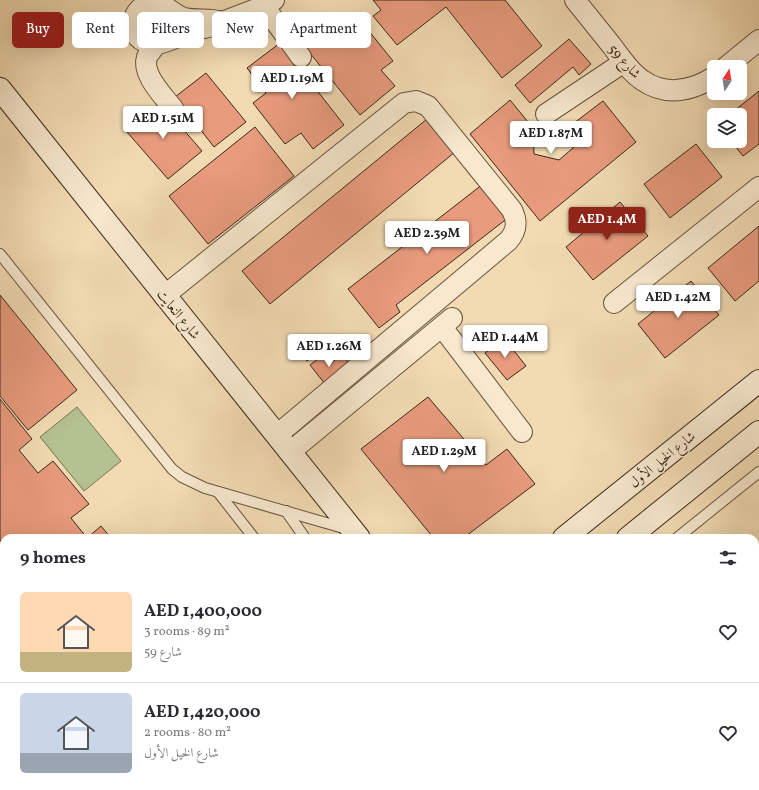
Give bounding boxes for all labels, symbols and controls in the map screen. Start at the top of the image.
chip: Buy [12,12,64,48]
chip: Rent [72,12,129,48]
chip: Filters [137,12,204,48]
chip: New [212,12,268,48]
chip: Apartment [276,12,371,48]
street label: شارع 59 [602,40,645,84]
north arrow [707,60,747,100]
map controls [707,60,747,148]
pin: AED 1.19M [246,66,338,100]
text: AED 1.19M [260,70,324,88]
pin: AED 1.51M [117,106,209,140]
button: layers [707,108,747,148]
text: AED 1.51M [132,110,194,128]
pin: AED 1.87M [505,121,597,155]
text: AED 1.87M [519,125,583,143]
pin: AED 1.4M [566,207,648,241]
text: AED 1.4M [578,211,636,229]
pin: AED 2.39M [381,221,473,255]
text: AED 2.39M [394,225,460,243]
pin: AED 1.42M [632,285,724,319]
street label: شارع النعايت [151,286,204,345]
text: AED 1.42M [645,289,711,307]
pin: AED 1.44M [459,325,551,359]
text: AED 1.44M [472,329,538,347]
pin: AED 1.26M [283,334,375,368]
text: AED 1.26M [297,338,361,356]
street label: شارع الخيل الأول [625,426,701,494]
pin: AED 1.29M [398,439,490,473]
text: AED 1.29M [412,443,476,461]
text: 9 homes [20,547,86,570]
icon: filters [717,547,739,569]
text: AED 1,400,000 [144,600,262,623]
icon: home [52,608,100,656]
icon: heart [717,621,739,643]
text: 3 rooms · 89 m² [144,623,230,641]
text: شارع 59 [144,644,182,662]
text: AED 1,420,000 [144,701,261,724]
icon: home [52,709,100,757]
icon: heart [717,722,739,744]
text: 2 rooms · 80 m² [144,724,231,742]
text: شارع الخيل الأول [144,745,219,763]

